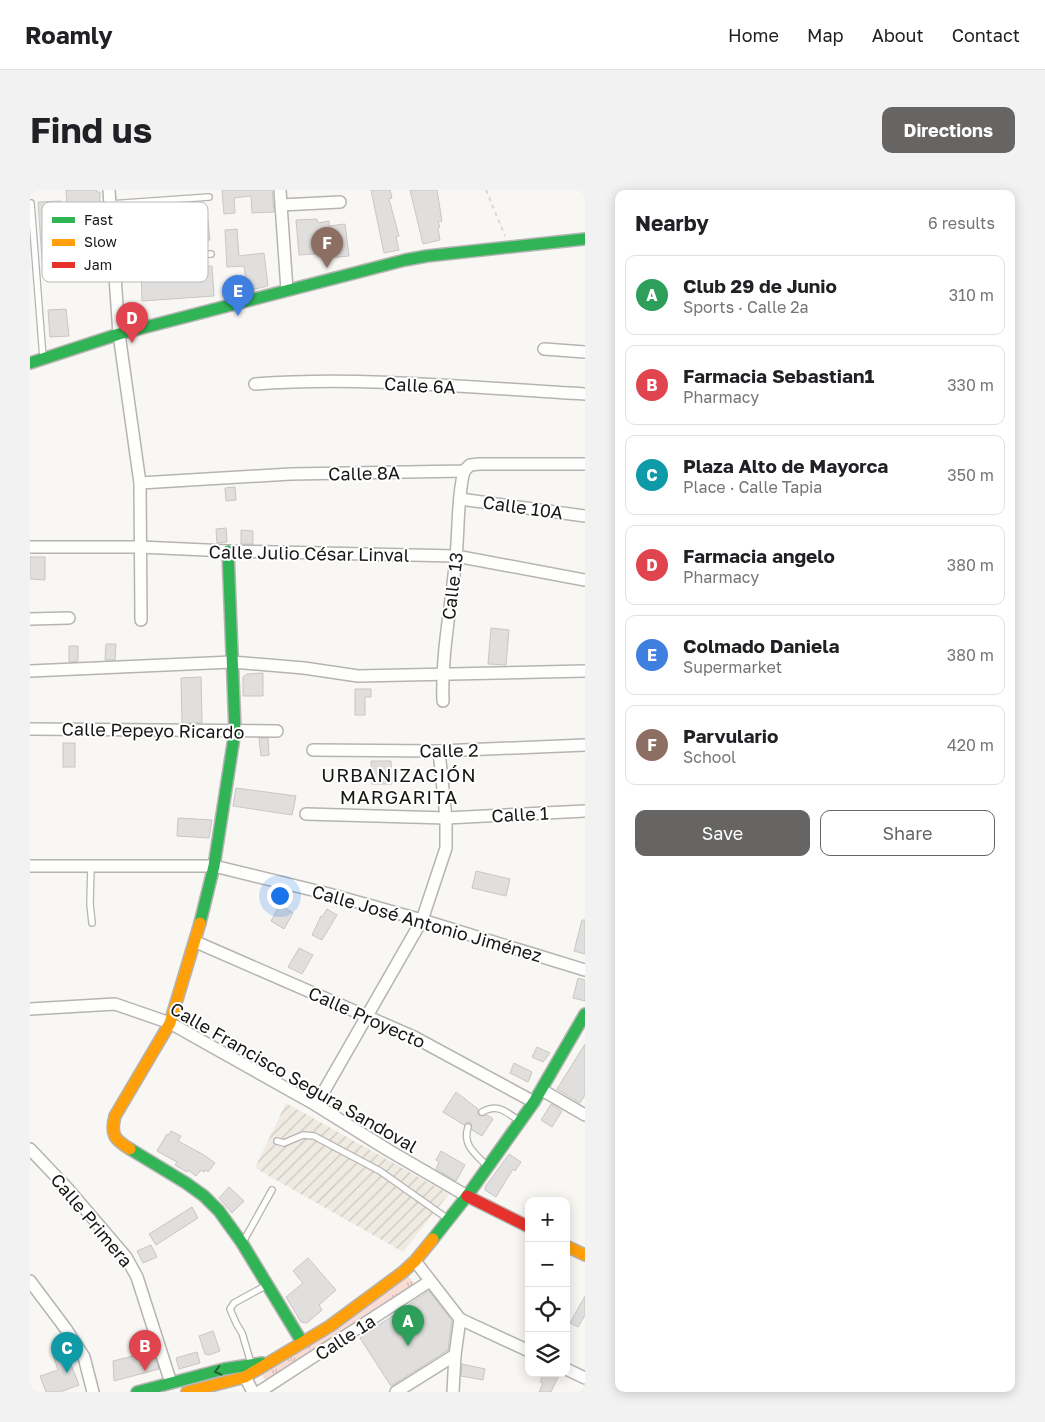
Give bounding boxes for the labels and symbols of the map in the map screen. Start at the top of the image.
legend [42,202,208,282]
text: Fast [84,211,113,228]
pin: F [311,227,343,268]
text: Slow [84,233,117,250]
text: Jam [84,256,112,273]
pin: E [222,275,254,316]
pin: D [116,302,148,343]
street label: Calle 6A [384,372,456,398]
street label: Calle 8A [328,461,400,485]
street label: Calle 10A [482,490,564,524]
street label: Calle Julio César Linval [209,540,410,566]
street label: Calle 13 [437,551,467,621]
street label: Calle Pepeyo Ricardo [61,717,245,743]
street label: Calle 2 [419,738,479,762]
district label: URBANIZACIÓN MARGARITA [321,763,477,808]
street label: Calle 1 [491,801,550,826]
street label: Calle José Antonio Jiménez [310,880,544,966]
your location [267,883,293,909]
street label: Calle Proyecto [305,981,429,1053]
street label: Calle Francisco Segura Sandoval [166,997,422,1157]
street label: Calle Primera [46,1169,138,1271]
pin: A [392,1305,424,1346]
street label: Calle 1a [311,1309,379,1365]
pin: B [129,1330,161,1371]
pin: C [51,1332,83,1373]
one-way arrow [214,1365,222,1375]

